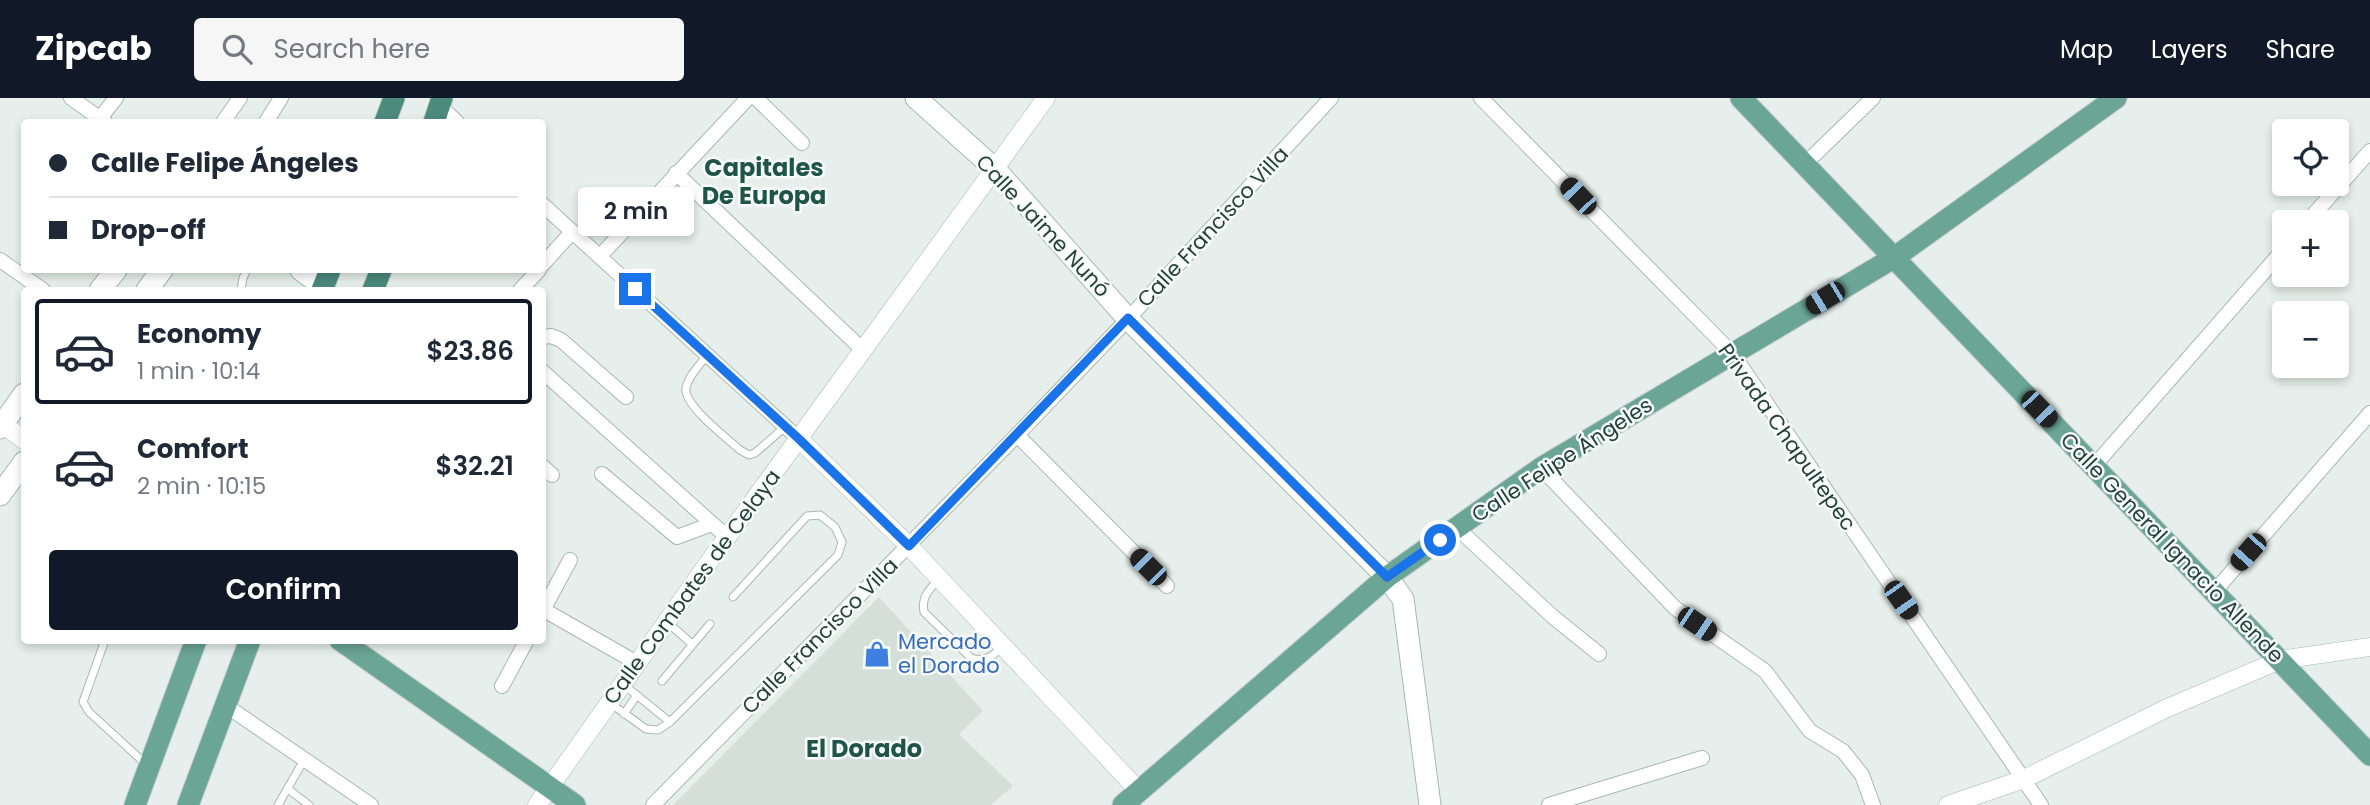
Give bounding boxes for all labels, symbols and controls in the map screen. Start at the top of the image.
search box [194,18,684,81]
text: Zipcab [35,25,152,72]
icon: search [218,30,256,68]
text: Search here [274,31,430,67]
text: Map [2060,33,2113,66]
text: Layers [2151,33,2227,66]
text: Share [2265,33,2335,66]
map controls [2272,119,2349,378]
button: locate [2272,119,2349,196]
street label: Calle Francisco Villa [1130,140,1295,313]
text: Calle Felipe Ángeles [91,145,359,181]
street label: Calle Jaime Nunó [970,148,1117,303]
district label: Capitales De Europa [702,151,826,212]
car [1556,174,1601,218]
callout: 2 min [577,188,693,236]
text: 2 min [604,195,668,227]
button: + [2272,210,2349,287]
text: Drop-off [91,212,206,248]
route end [619,273,651,305]
car [1802,278,1849,318]
button: − [2272,301,2349,378]
text: Economy [137,316,261,352]
icon: car [53,320,116,383]
text: $23.86 [426,333,514,369]
street label: Privada Chapultepec [1712,337,1863,536]
text: 1 min · 10:14 [137,355,260,387]
car [2017,387,2062,431]
street label: Calle Felipe Ángeles [1466,390,1658,529]
street label: Calle General Ignacio Allende [2054,426,2291,669]
text: Comfort [137,431,249,467]
icon: car [53,435,116,498]
text: $32.21 [435,448,514,484]
street label: Calle Combates de Celaya [596,463,787,710]
text: 2 min · 10:15 [137,470,266,502]
route start [1424,524,1456,556]
car [2227,529,2270,575]
car [1126,545,1171,589]
button: Confirm [49,550,518,630]
street label: Calle Francisco Villa [735,551,904,720]
car [1881,577,1922,623]
car [1674,604,1721,644]
place label: Mercado el Dorado [898,627,1000,680]
shop icon: Mercado el Dorado [862,639,892,669]
district label: El Dorado [806,732,922,765]

